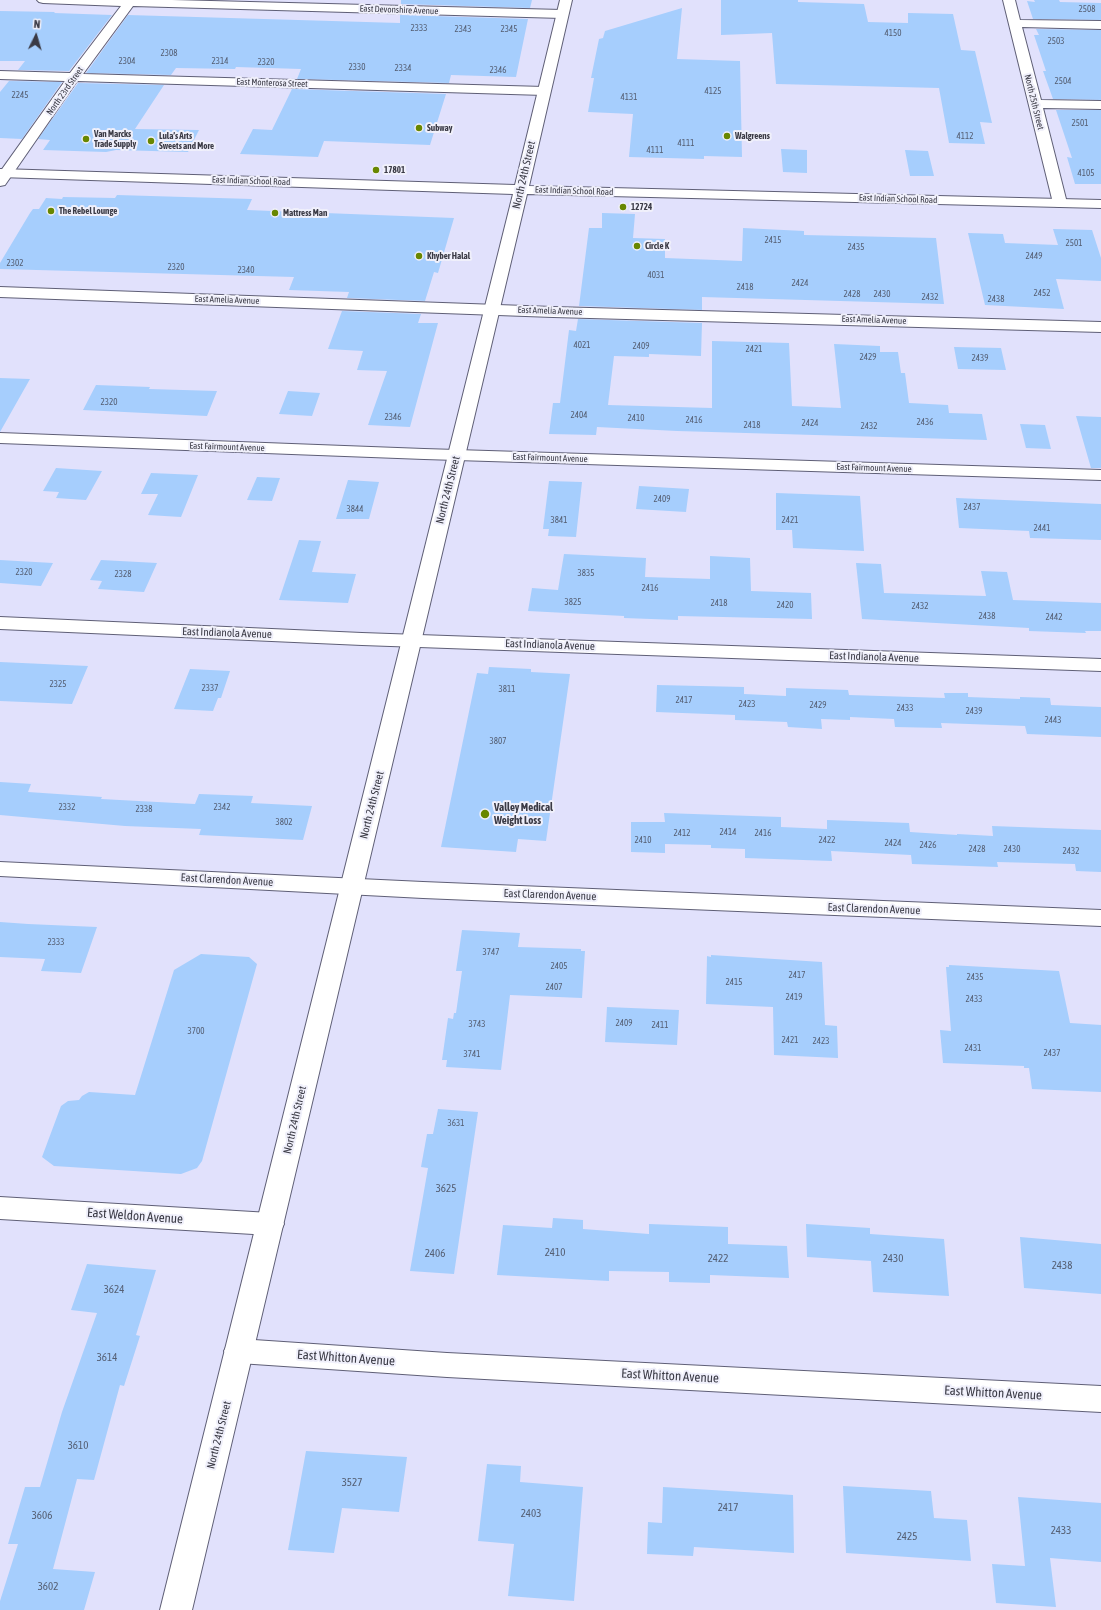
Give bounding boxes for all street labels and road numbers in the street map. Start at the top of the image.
street label: East Devonshire Avenue [359,3,439,17]
street label: North 23rd Street [44,65,86,117]
street label: North 25th Street [1022,73,1046,131]
street label: East Monterosa Street [236,76,308,90]
street label: North 24th Street [510,140,538,210]
street label: East Indian School Road [212,174,290,188]
street label: East Indian School Road [535,184,613,198]
street label: East Indian School Road [859,192,937,206]
street label: East Amelia Avenue [194,293,260,307]
street label: East Amelia Avenue [517,304,583,318]
street label: East Amelia Avenue [841,313,907,327]
street label: East Fairmount Avenue [189,440,265,454]
street label: East Fairmount Avenue [512,451,588,465]
street label: North 24th Street [433,455,463,525]
street label: East Fairmount Avenue [836,461,912,475]
street label: East Indianola Avenue [182,625,272,641]
street label: East Indianola Avenue [505,637,595,653]
street label: East Indianola Avenue [829,649,919,665]
street label: North 24th Street [357,770,387,840]
street label: East Clarendon Avenue [180,871,274,889]
street label: East Clarendon Avenue [504,887,596,903]
street label: East Clarendon Avenue [828,901,920,917]
street label: North 24th Street [281,1085,309,1155]
street label: East Weldon Avenue [86,1205,184,1227]
street label: East Whitton Avenue [297,1347,395,1369]
street label: East Whitton Avenue [621,1366,719,1386]
street label: East Whitton Avenue [944,1383,1042,1403]
street label: North 24th Street [204,1400,234,1470]

